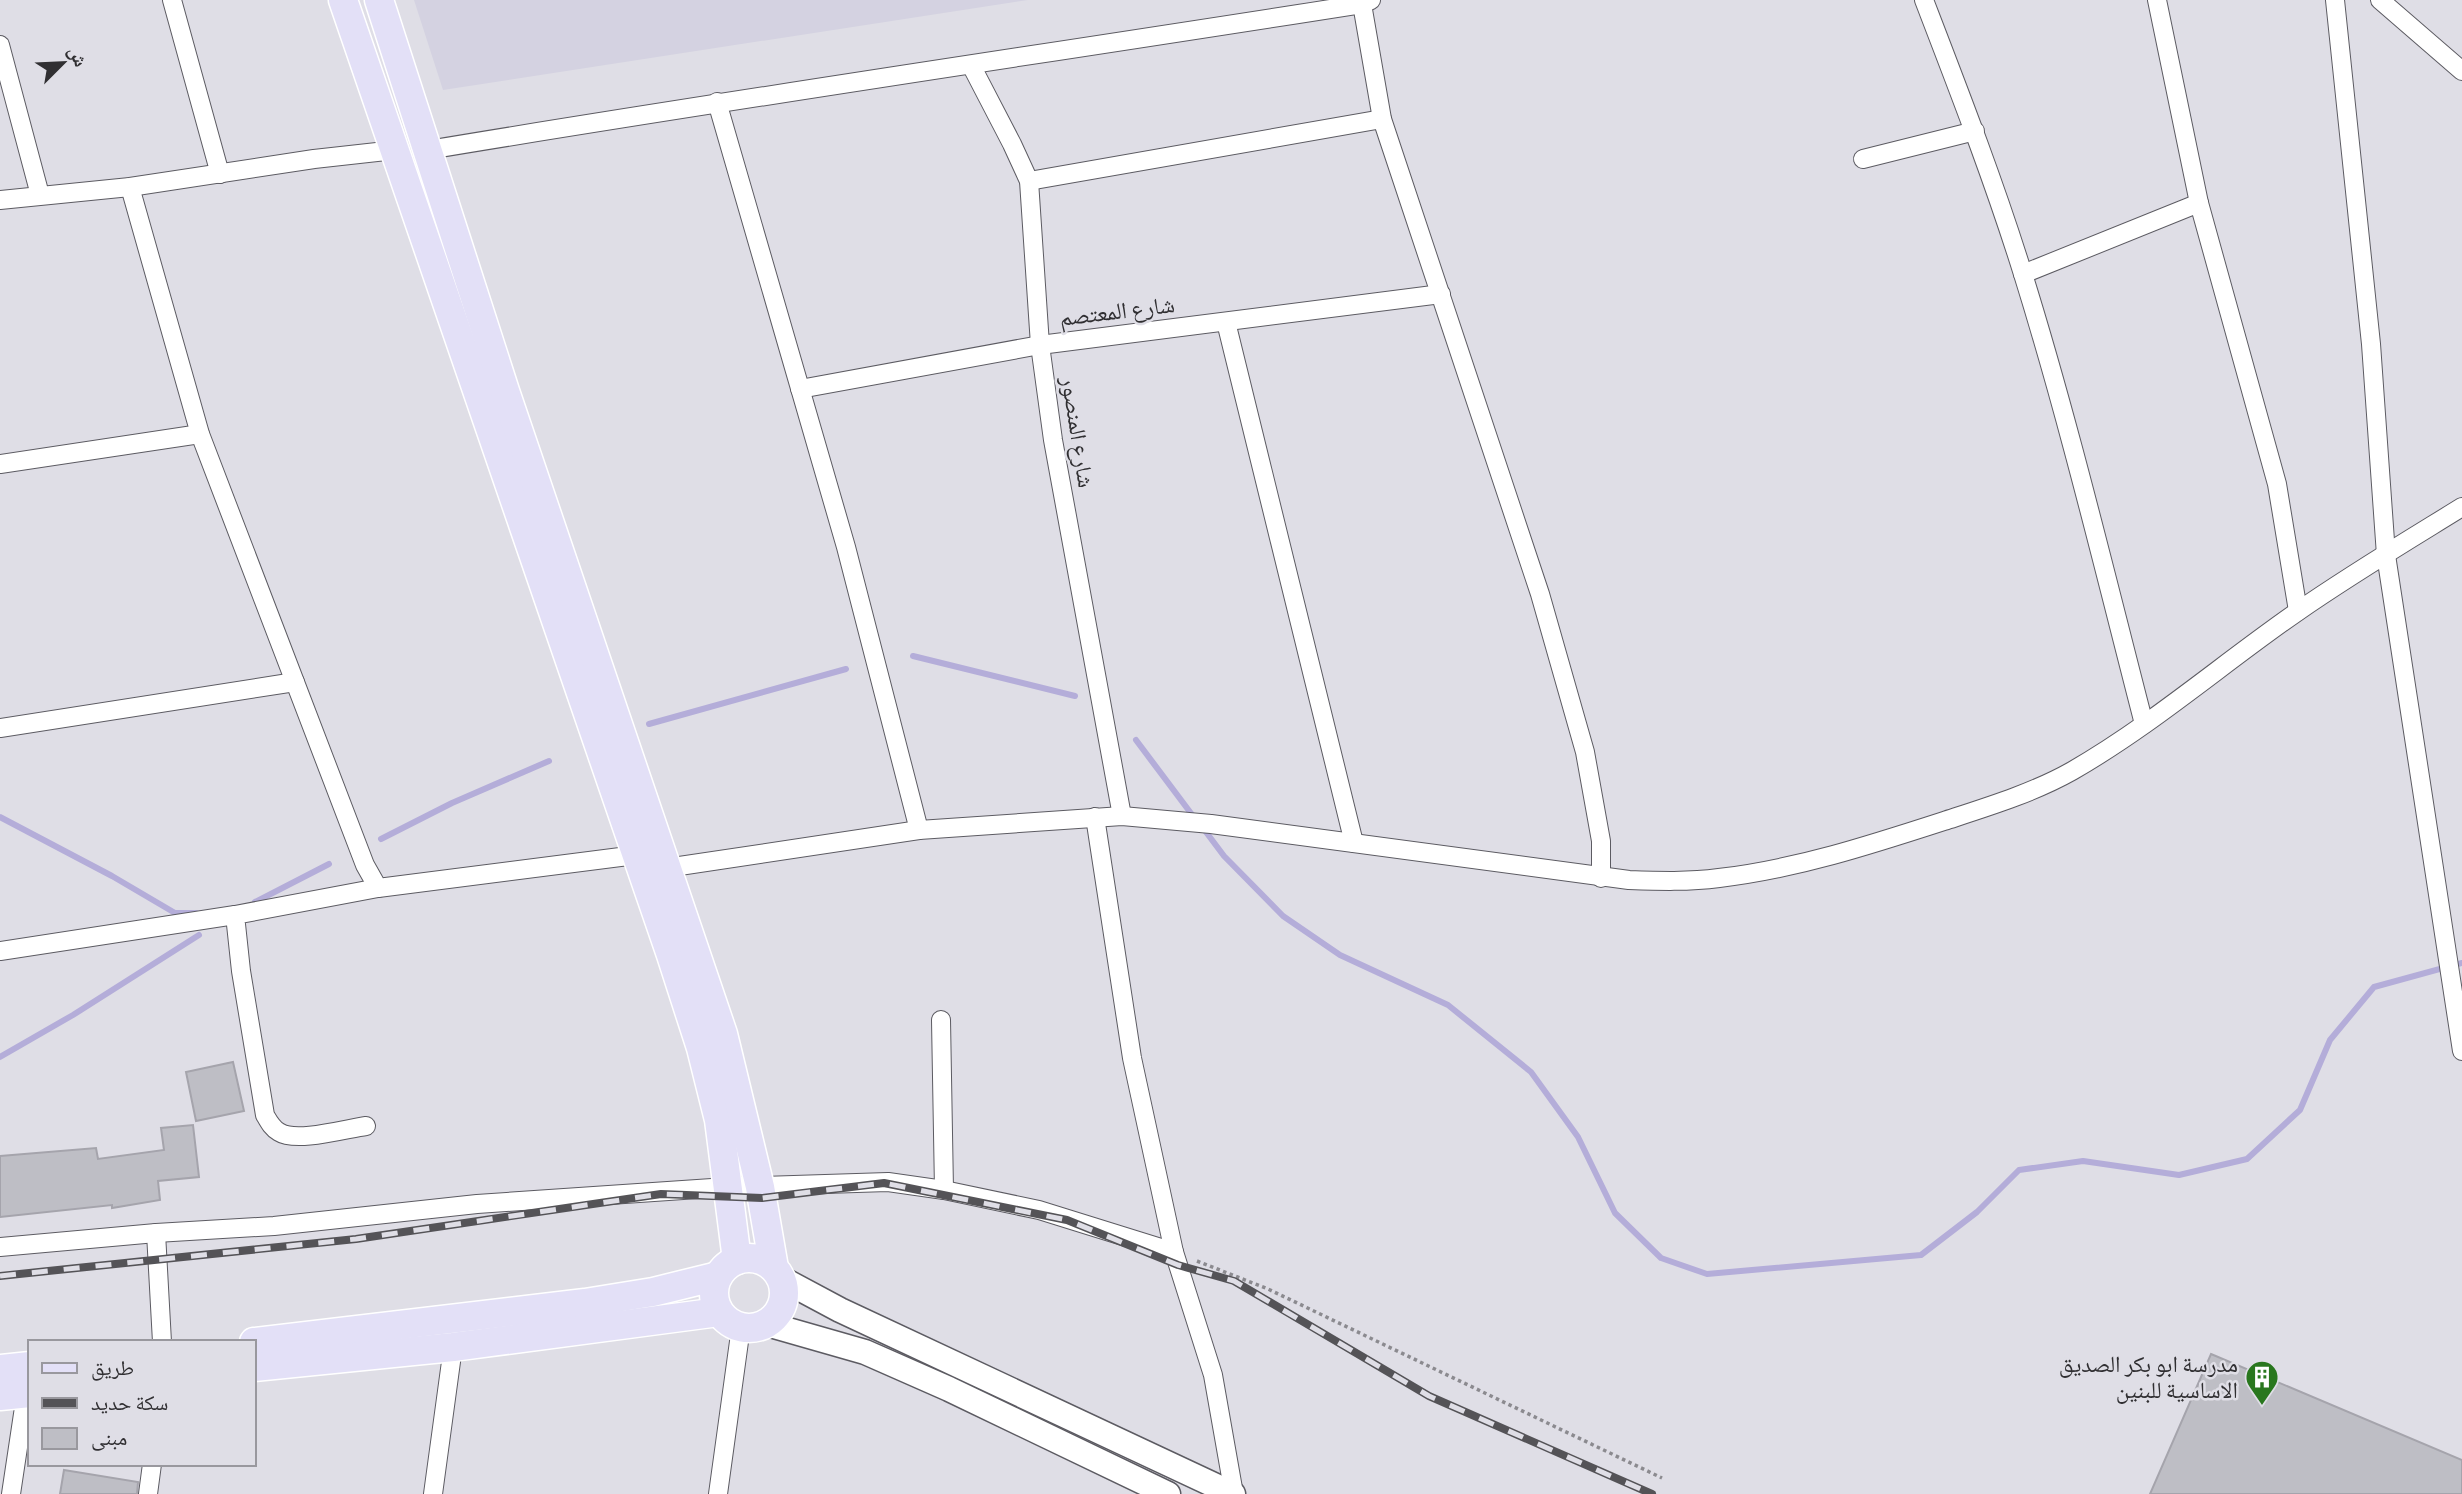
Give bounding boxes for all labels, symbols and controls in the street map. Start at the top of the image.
north arrow [28,28,98,98]
text: ش [63,43,92,70]
street label: شارع المعتصم [1058,291,1176,334]
street label: شارع المنصور [1054,374,1100,490]
legend [28,1340,256,1466]
place label: مدرسة ابو بكر الصديق الاساسية للبنين [2059,1351,2238,1404]
text: طريق [91,1356,134,1381]
building icon: مدرسة ابو بكر الصديق الاساسية للبنين [2243,1358,2281,1407]
text: سكة حديد [91,1391,168,1415]
text: مبنى [91,1426,127,1451]

